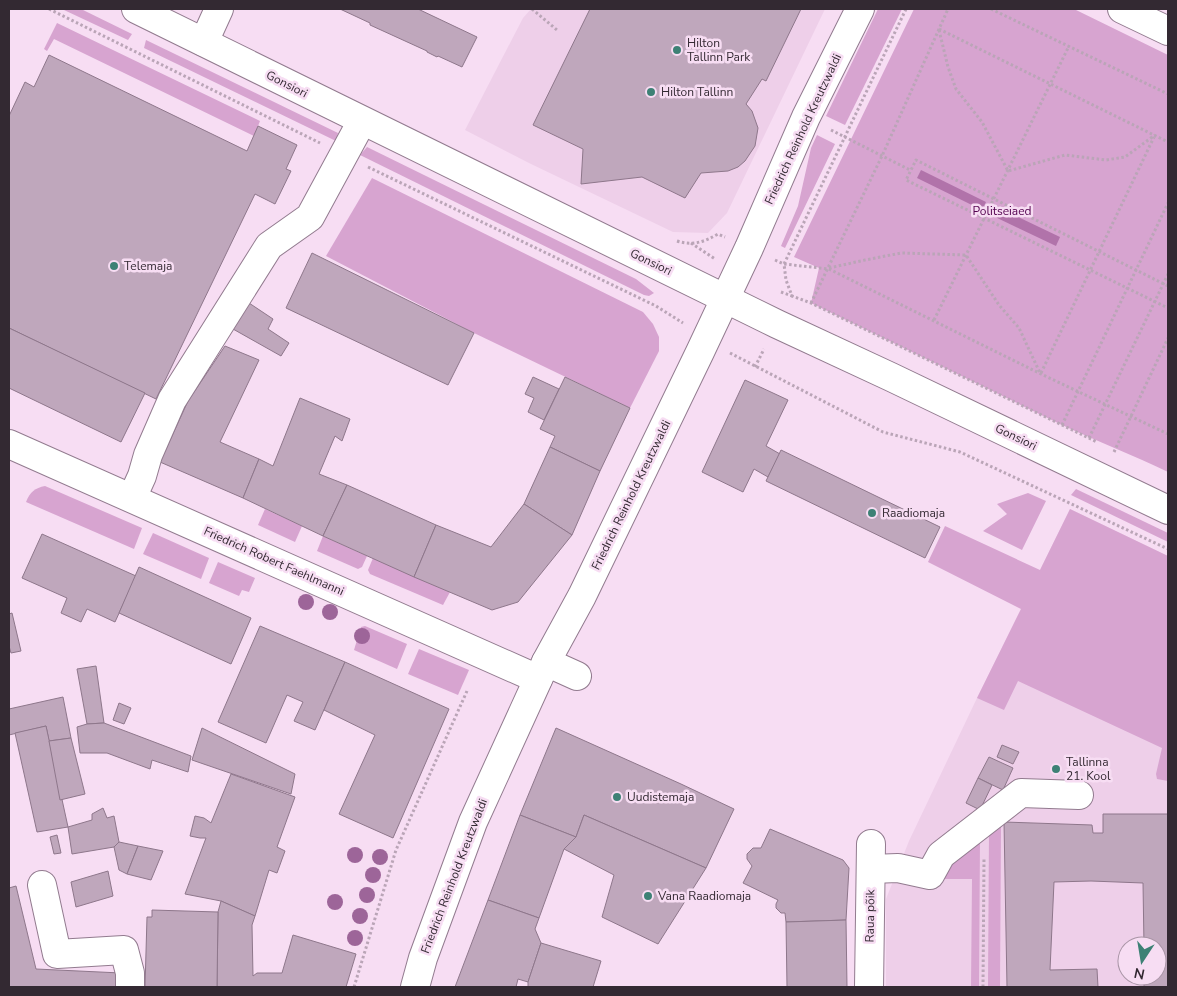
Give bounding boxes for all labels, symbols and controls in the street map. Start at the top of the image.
place label: Hilton Tallinn Park [687,35,751,65]
marker: Hilton Tallinn Park [671,44,683,56]
street label: Friedrich Reinhold Kreutzwaldi [761,51,845,207]
street label: Gonsiori [264,67,310,101]
place label: Hilton Tallinn [661,84,733,100]
marker: Hilton Tallinn [645,86,657,98]
park label: Politseiaed [972,203,1032,219]
street label: Gonsiori [627,245,675,279]
place label: Telemaja [124,258,172,274]
marker: Telemaja [108,260,120,272]
street label: Friedrich Reinhold Kreutzwaldi [588,418,674,572]
street label: Gonsiori [992,420,1040,454]
place label: Raadiomaja [882,505,945,521]
marker: Raadiomaja [866,507,878,519]
street label: Friedrich Robert Faehlmanni [201,523,347,599]
place label: Tallinna 21. Kool [1066,754,1111,784]
marker: Tallinna 21. Kool [1050,763,1062,775]
place label: Uudistemaja [627,789,694,805]
marker: Uudistemaja [611,791,623,803]
street label: Friedrich Reinhold Kreutzwaldi [417,796,491,956]
place label: Vana Raadiomaja [657,888,751,904]
street label: Raua põik [862,888,878,943]
marker: Vana Raadiomaja [642,890,654,902]
north arrow [1117,936,1167,986]
text: N [1132,963,1147,984]

